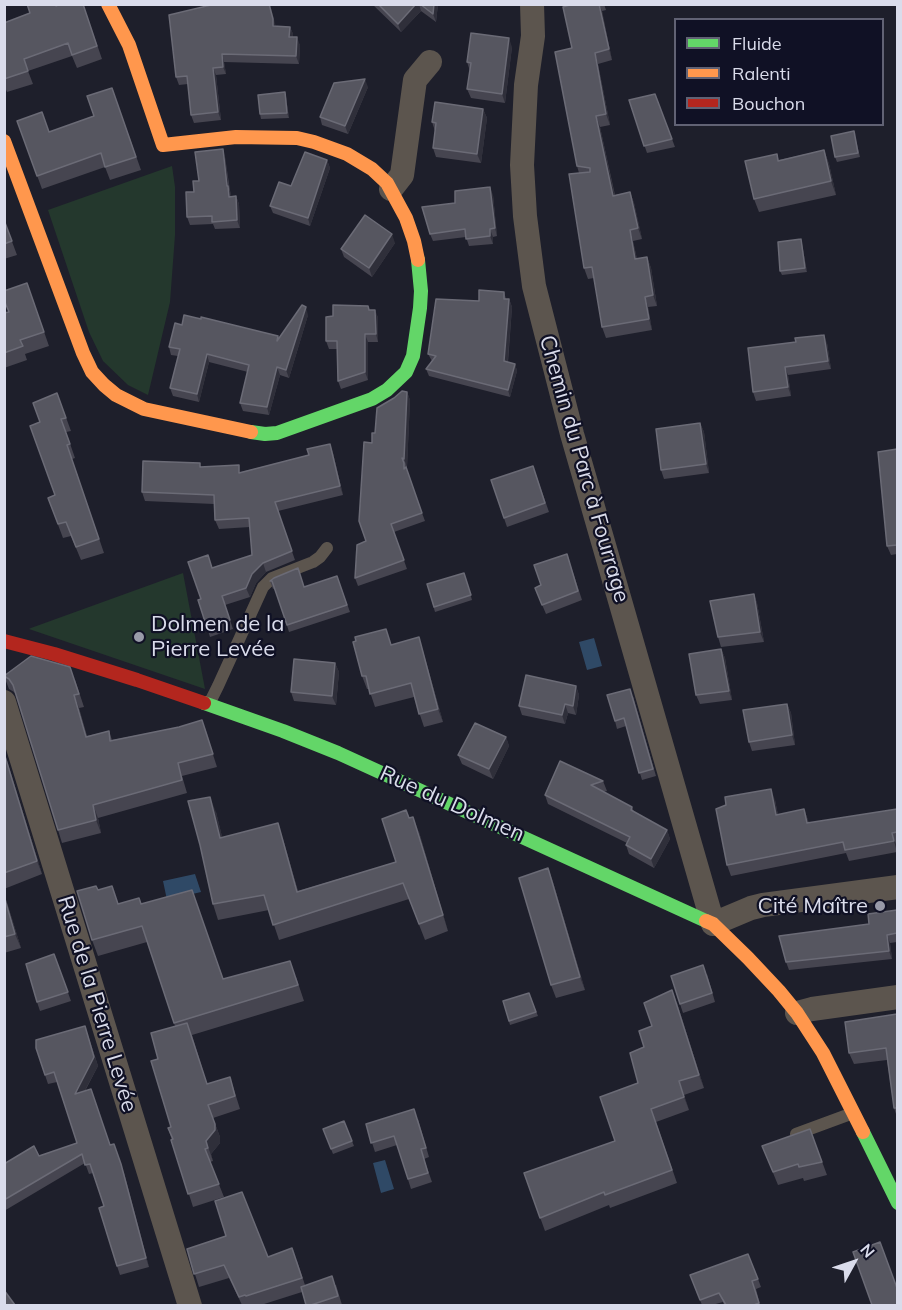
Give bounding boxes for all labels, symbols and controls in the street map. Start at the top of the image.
legend [674,18,884,126]
text: Fluide [732,32,782,55]
text: Ralenti [732,62,790,85]
text: Bouchon [732,92,805,115]
street label: Chemin du Parc à Fourrage [533,332,635,606]
place label: Dolmen de la Pierre Levée [151,611,284,662]
marker: Dolmen de la Pierre Levée [132,630,146,644]
street label: Rue du Dolmen [376,760,528,848]
street label: Rue de la Pierre Levée [51,893,143,1115]
place label: Cité Maître [758,893,868,919]
marker: Cité Maître [873,899,887,913]
north arrow [824,1232,884,1292]
text: N [856,1239,879,1261]

